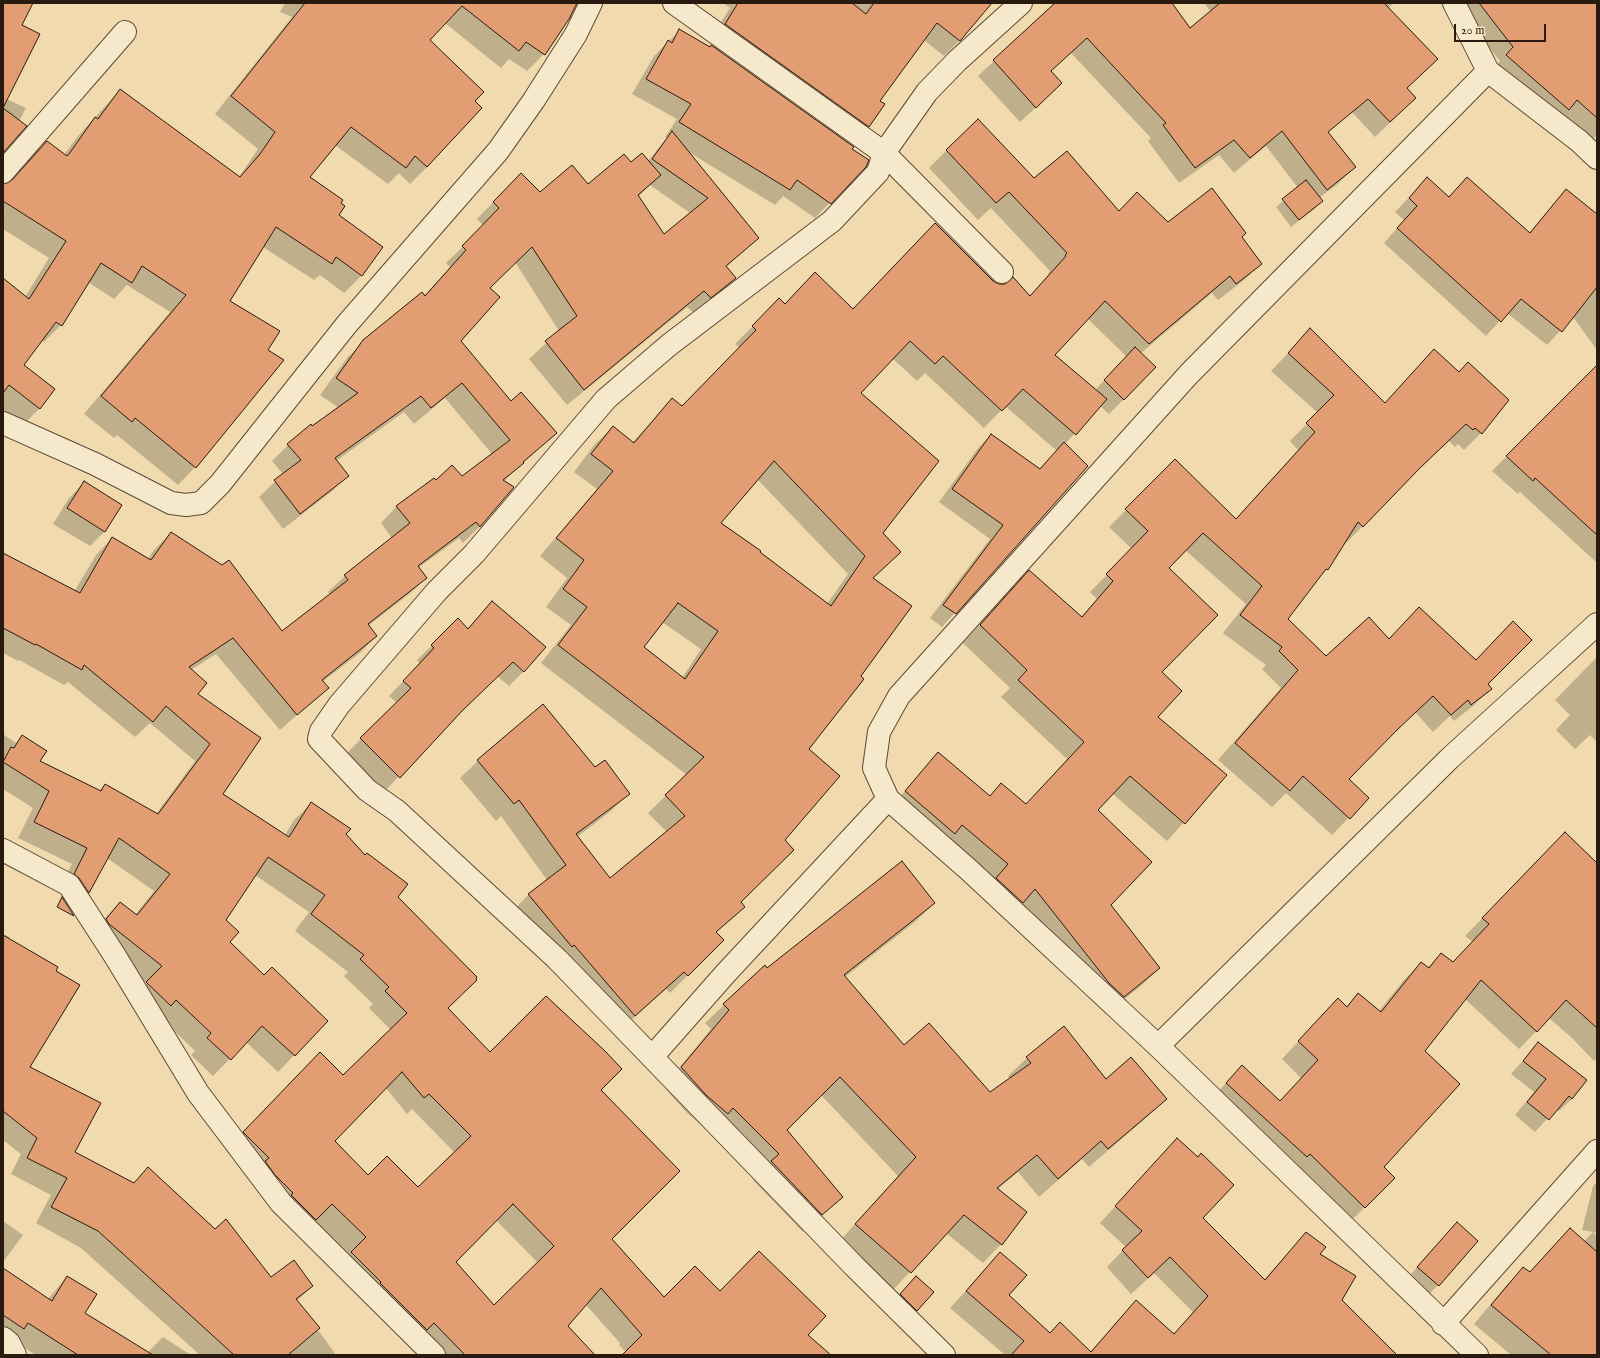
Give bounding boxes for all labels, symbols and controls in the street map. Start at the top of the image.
scale bar [1456,16,1548,42]
text: 20 m [1461,23,1484,38]

